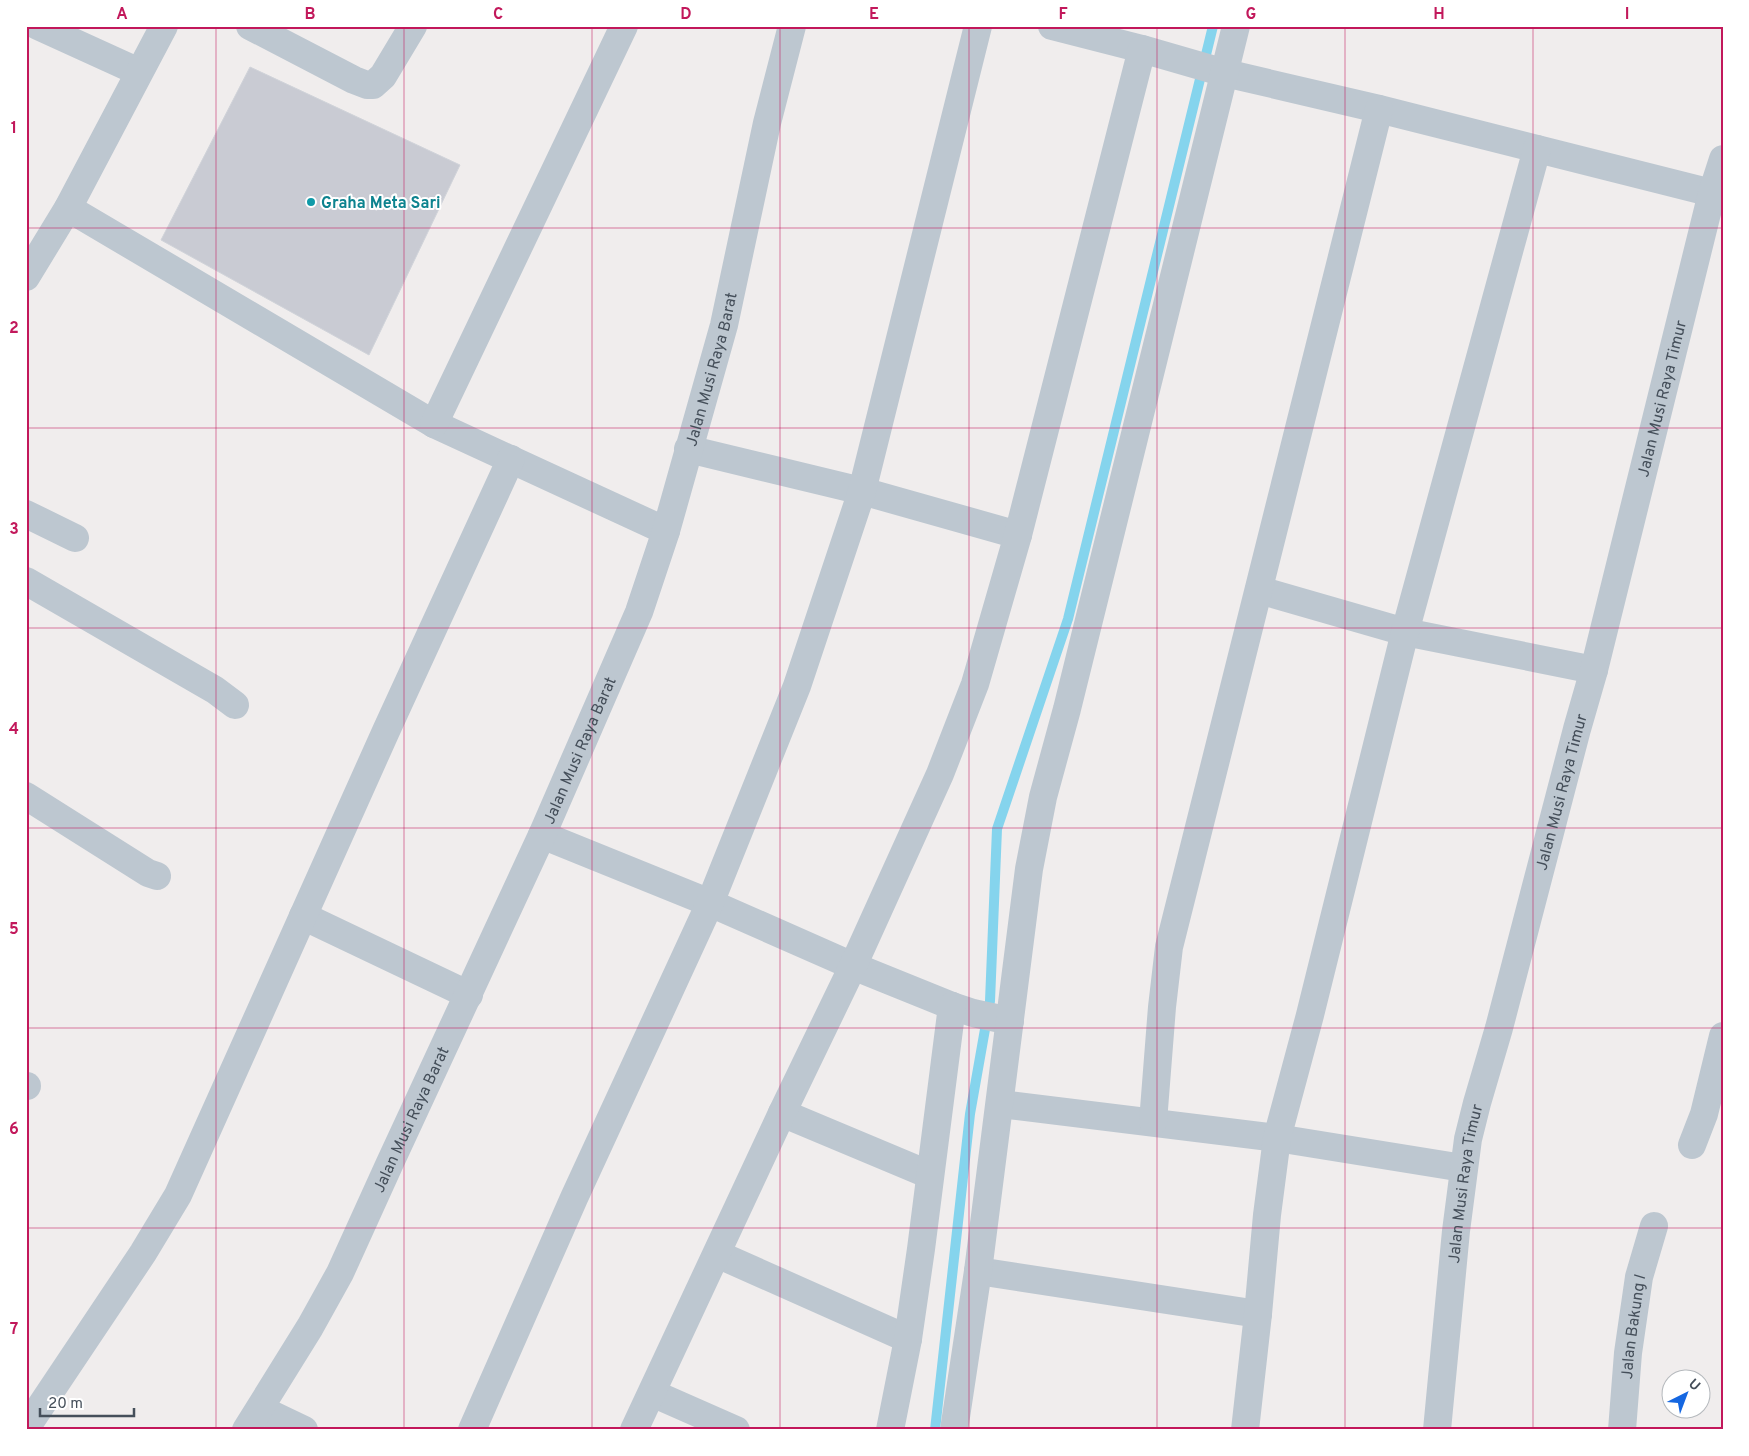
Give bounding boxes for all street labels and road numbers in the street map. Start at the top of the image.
street label: Jalan Musi Raya Barat [682,291,743,449]
street label: Jalan Musi Raya Timur [1634,319,1692,480]
street label: Jalan Musi Raya Barat [540,674,622,828]
street label: Jalan Musi Raya Timur [1533,712,1593,873]
street label: Jalan Musi Raya Barat [370,1044,454,1196]
street label: Jalan Musi Raya Timur [1445,1102,1488,1264]
street label: Jalan Bakung I [1618,1272,1651,1380]

